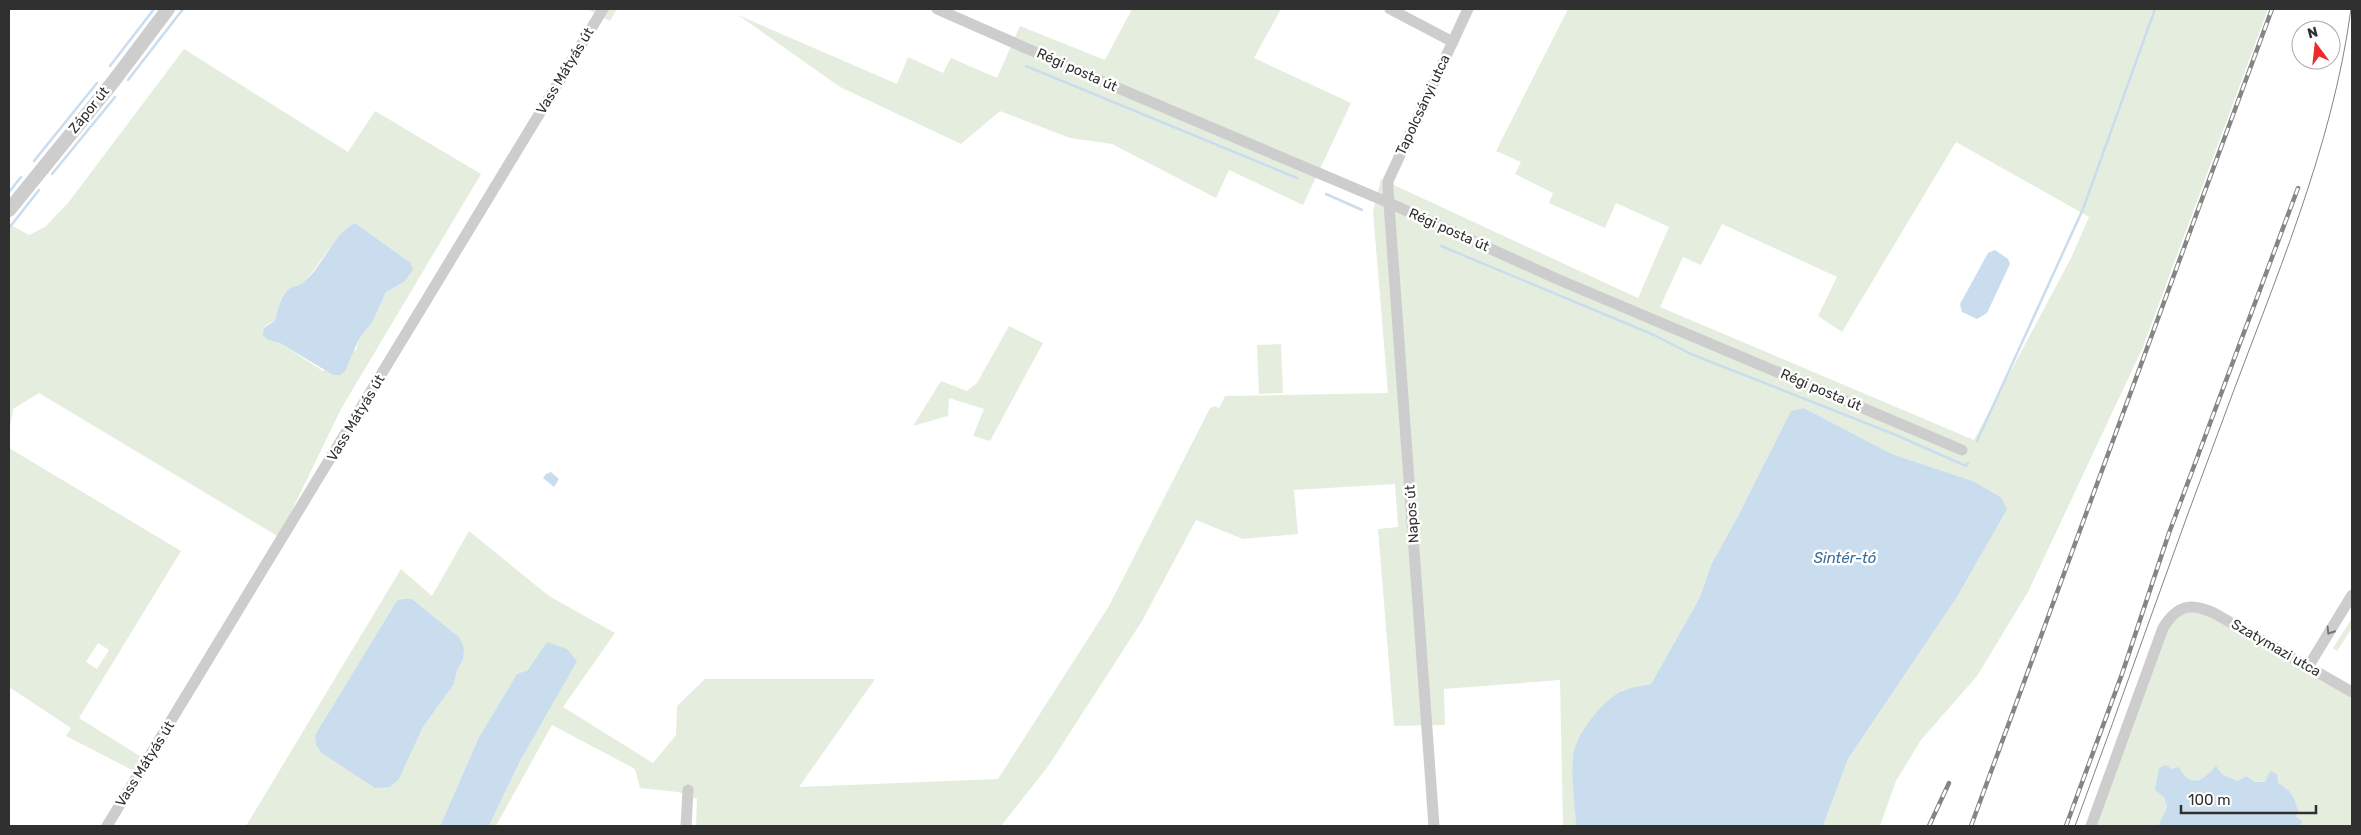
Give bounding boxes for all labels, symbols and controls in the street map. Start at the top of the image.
north arrow [2291,20,2341,70]
text: N [2306,23,2320,42]
street label: Vass Mátyás út [533,24,598,117]
street label: Régi posta út [1034,45,1120,95]
street label: Tapolcsányi utca [1392,52,1454,158]
street label: Zápor út [65,83,113,137]
street label: Régi posta út [1406,205,1492,255]
street label: Régi posta út [1778,365,1864,415]
street label: Vass Mátyás út [324,371,389,464]
street label: Napos út [1401,484,1423,544]
water label: Sintér-tó [1814,549,1877,567]
street label: Szatymazi utca [2228,616,2324,680]
one-way arrow [2327,626,2337,635]
street label: Vass Mátyás út [112,718,178,810]
scale bar [2181,782,2316,814]
text: 100 m [2188,791,2230,809]

